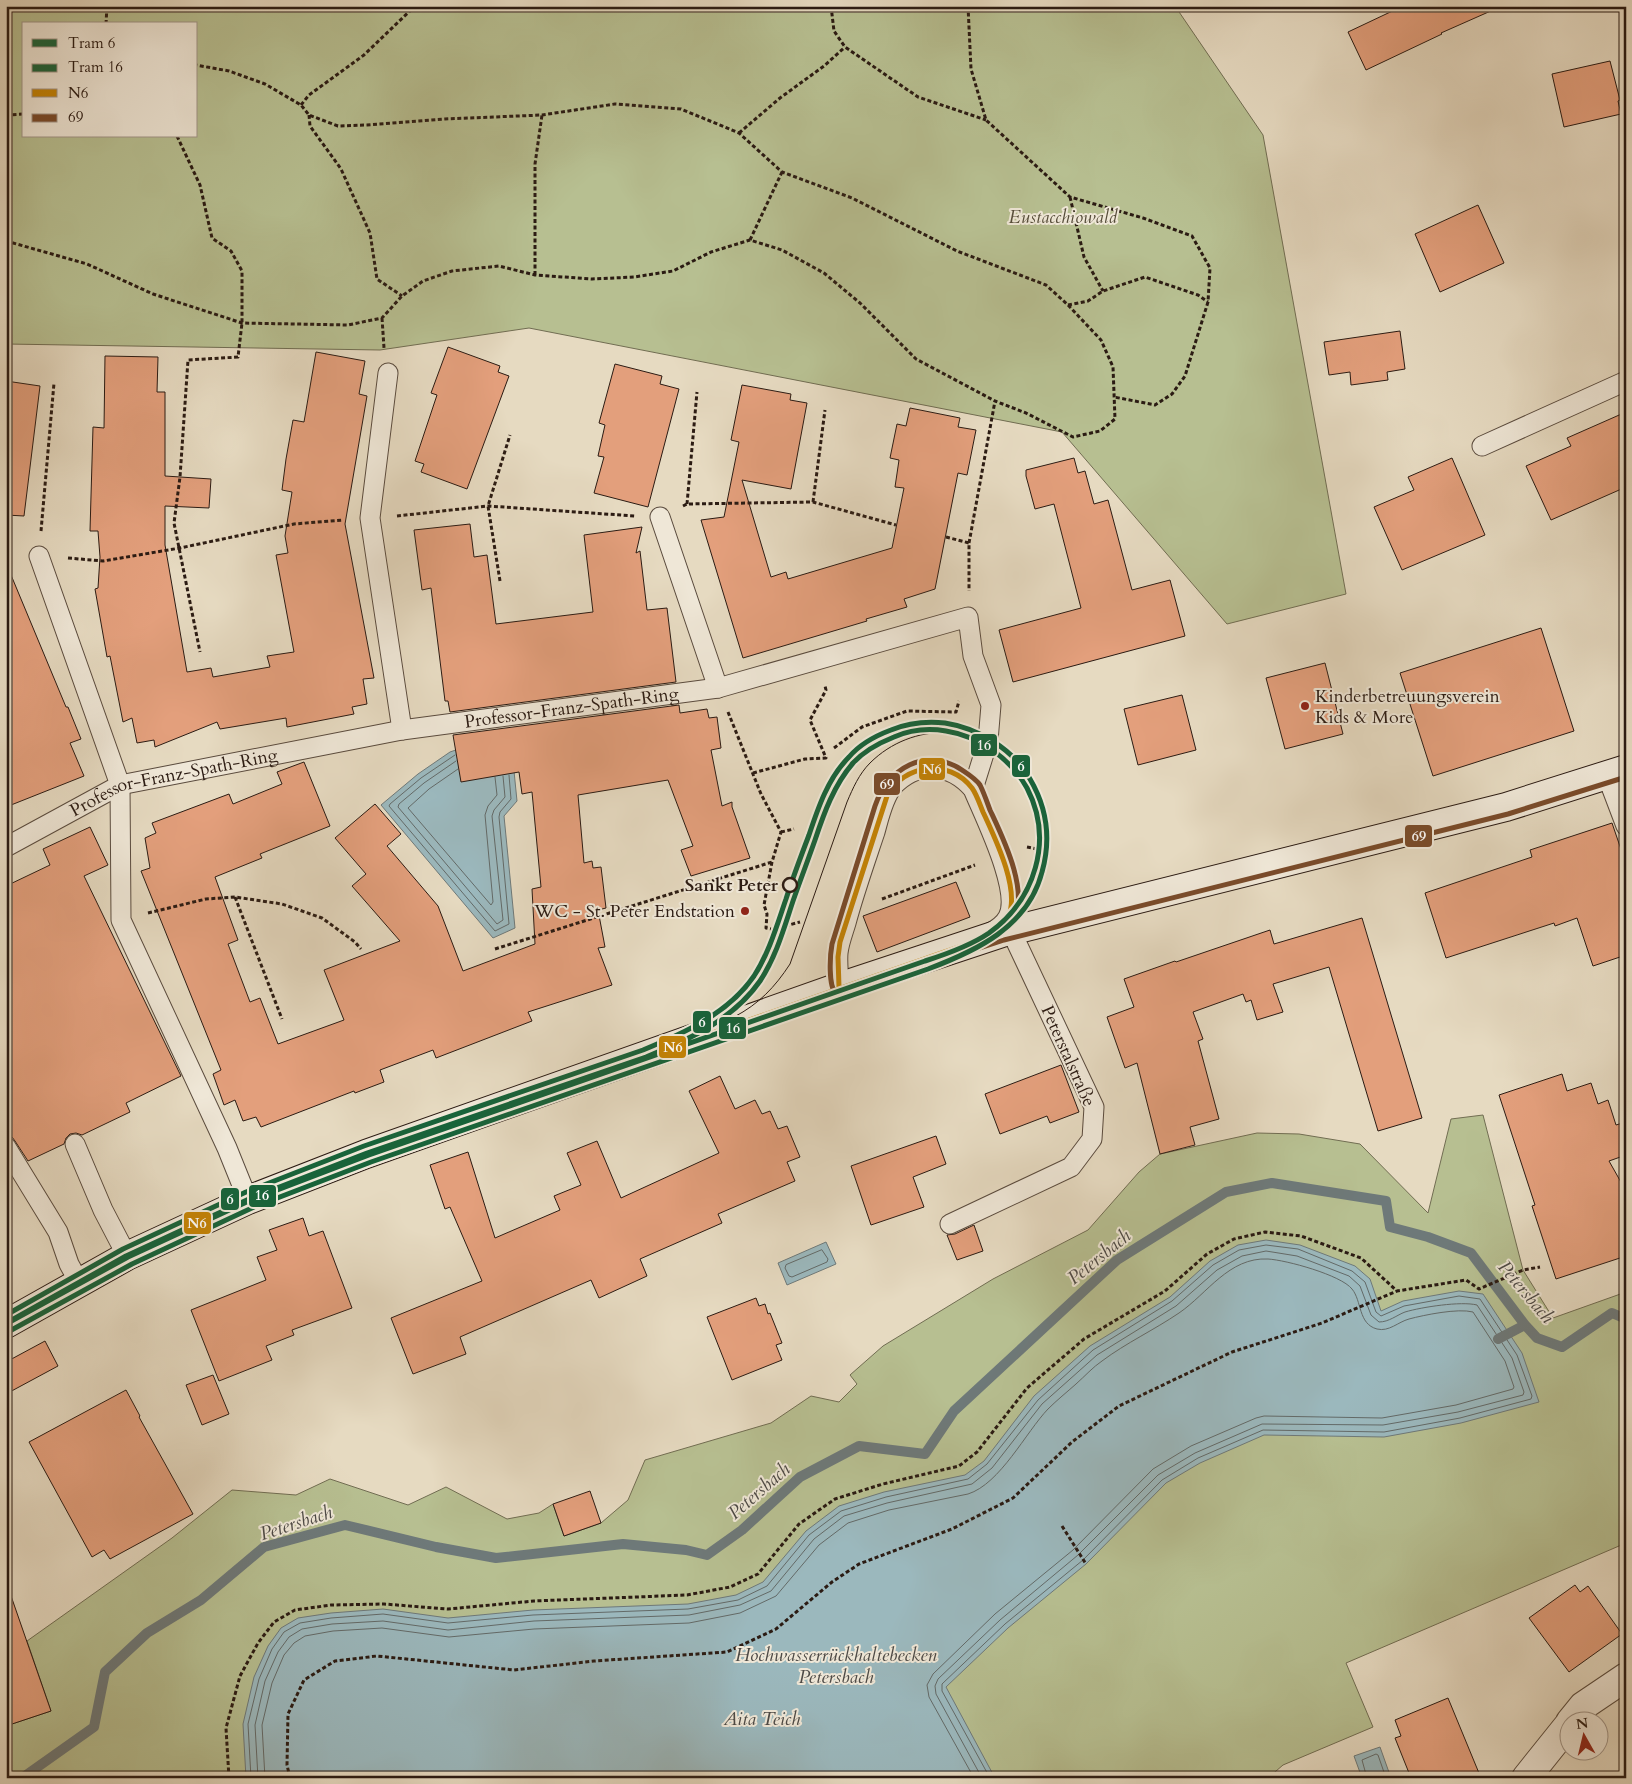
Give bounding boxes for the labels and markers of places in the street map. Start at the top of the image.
place label: Kinderbetreuungsverein Kids & More [1315,684,1500,730]
marker: Kinderbetreuungsverein Kids & More [1299,700,1311,712]
place label: Sankt Peter [685,873,779,898]
marker: Sankt Peter [782,877,798,893]
place label: WC - St. Peter Endstation [533,899,736,924]
marker: WC - St. Peter Endstation [739,905,751,917]

